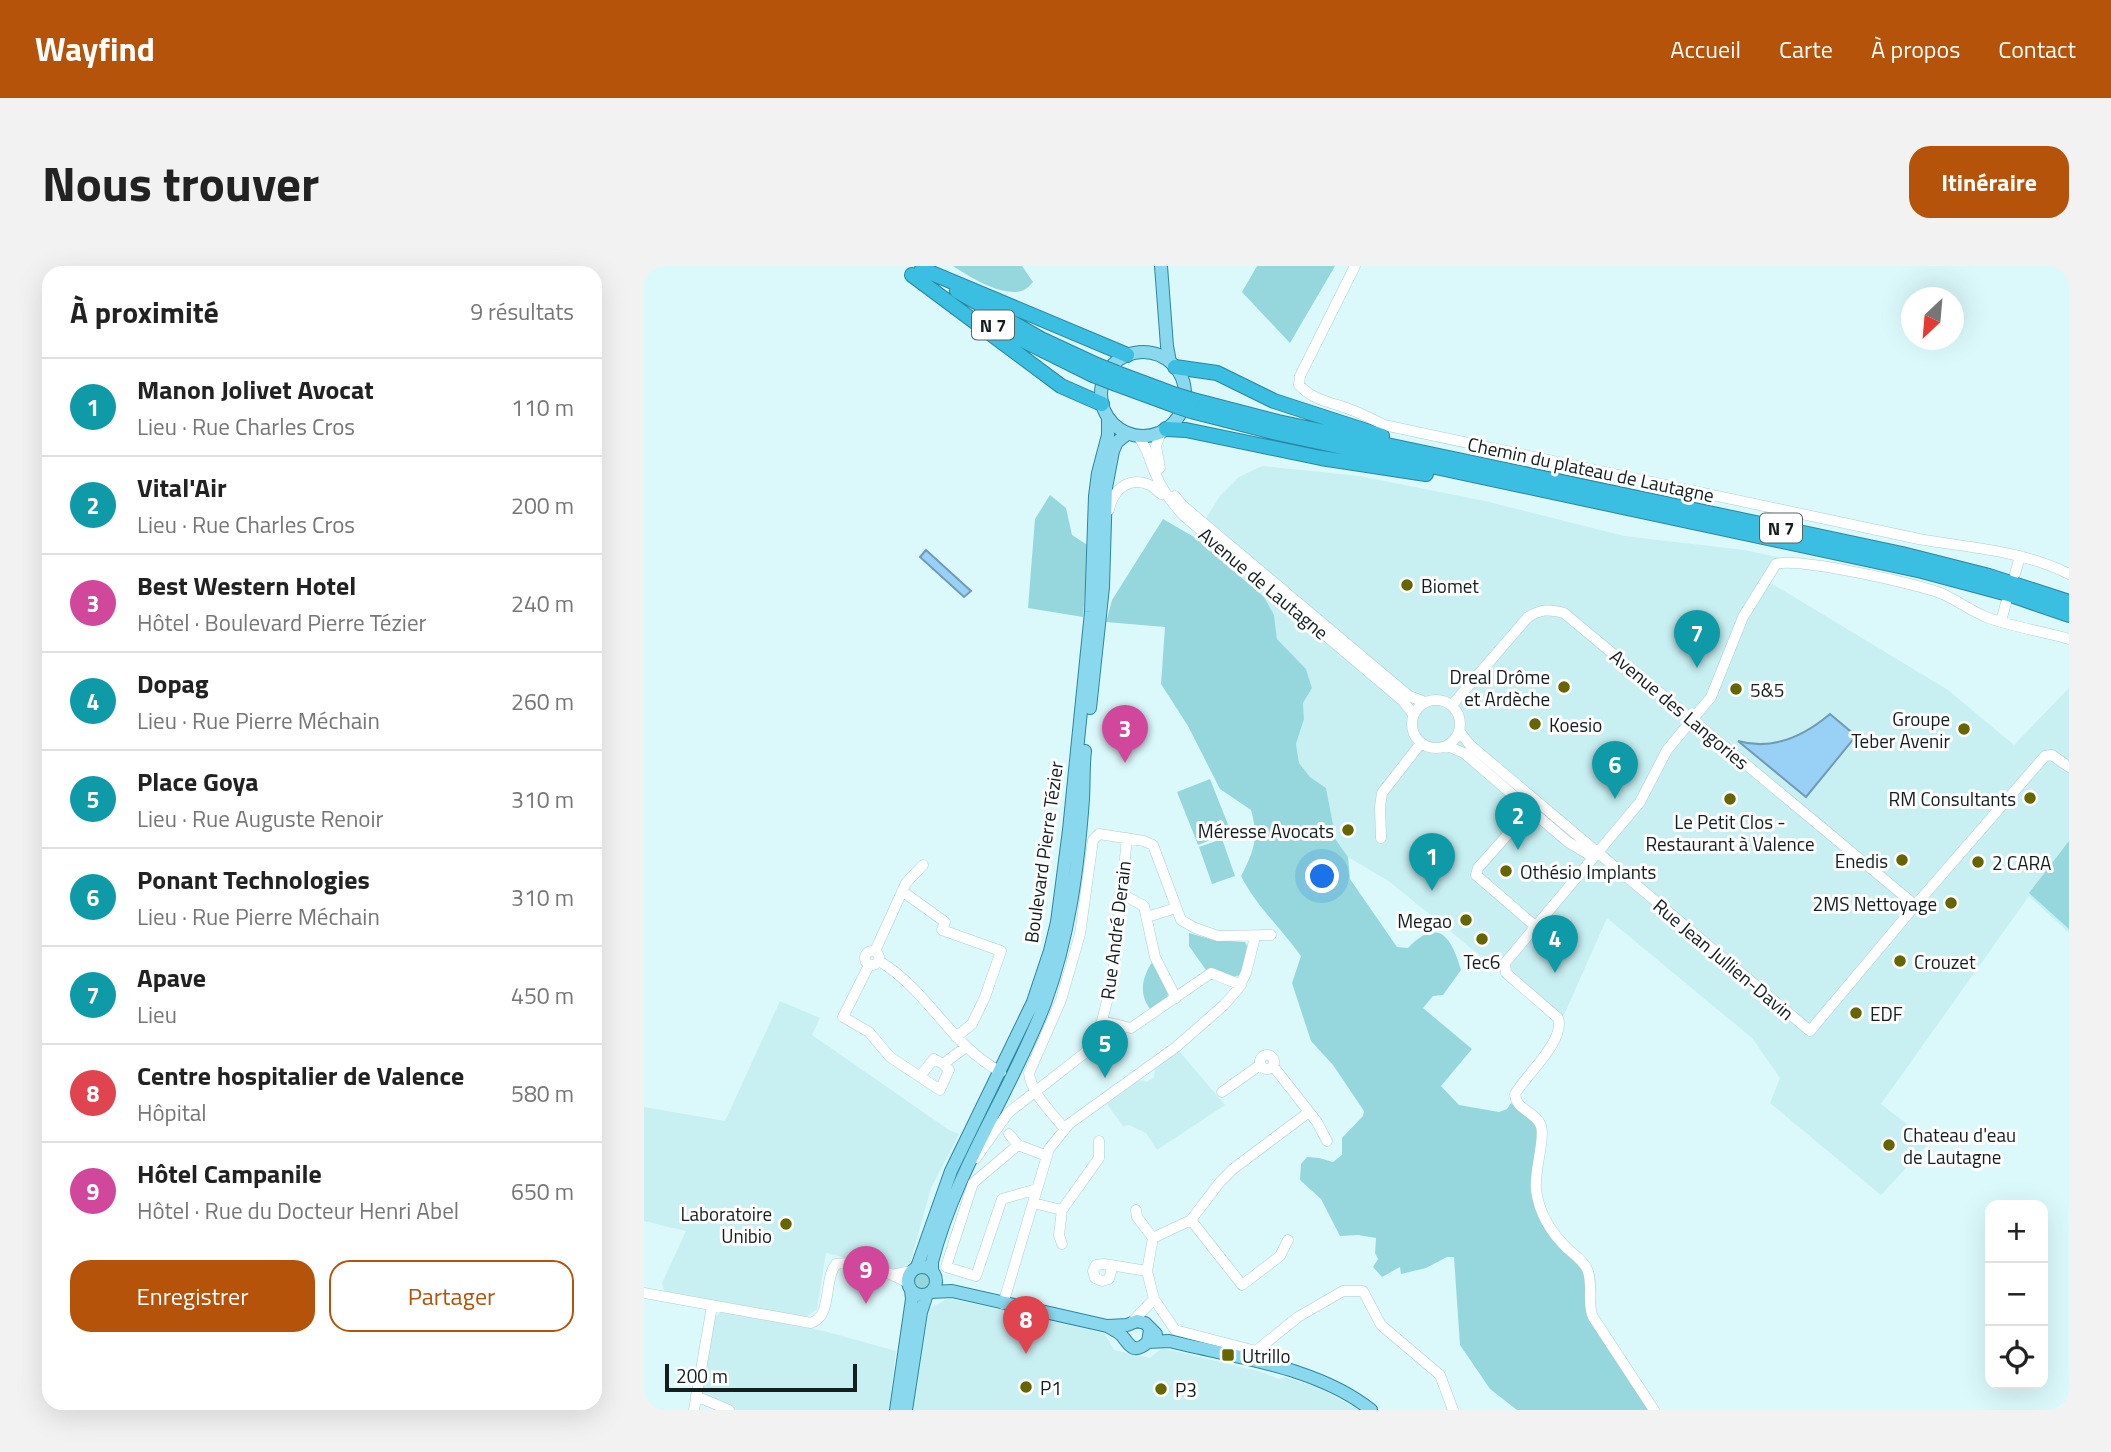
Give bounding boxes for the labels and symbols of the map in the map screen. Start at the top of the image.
north arrow [1901,287,1964,350]
road number: N 7 [972,310,1014,340]
street label: Chemin du plateau de Lautagne [1465,429,1717,509]
road number: N 7 [1760,514,1802,542]
street label: Avenue de Lautagne [1193,520,1335,646]
place label: Biomet [1421,571,1479,600]
marker: Biomet [1399,577,1415,593]
pin: 7 [1674,610,1720,668]
street label: Avenue des Langories [1604,642,1756,776]
place label: Dreal Drôme et Ardèche [1450,662,1550,713]
place label: 5&5 [1750,675,1784,704]
marker: Dreal Drôme et Ardèche [1556,679,1572,695]
marker: 5&5 [1728,681,1744,697]
place label: Groupe Teber Avenir [1851,704,1950,755]
pin: 3 [1102,705,1148,763]
place label: Koesio [1549,710,1602,739]
marker: Koesio [1527,716,1543,732]
marker: Groupe Teber Avenir [1956,721,1972,737]
pin: 6 [1592,741,1638,799]
street label: Boulevard Pierre Tézier [1016,759,1070,945]
place label: RM Consultants [1889,784,2016,813]
marker: RM Consultants [2022,790,2038,806]
marker: Le Petit Clos - Restaurant à Valence [1722,791,1738,807]
pin: 2 [1495,792,1541,850]
place label: Le Petit Clos - Restaurant à Valence [1645,807,1815,858]
place label: Méresse Avocats [1198,816,1334,845]
marker: Méresse Avocats [1340,822,1356,838]
pin: 1 [1409,833,1455,891]
place label: Enedis [1835,846,1888,875]
place label: 2 CARA [1992,848,2051,877]
marker: Enedis [1894,852,1910,868]
marker: 2 CARA [1970,854,1986,870]
place label: Othésio Implants [1520,857,1657,886]
street label: Rue André Derain [1092,859,1138,1001]
your location [1305,859,1339,893]
marker: Othésio Implants [1498,863,1514,879]
place label: 2MS Nettoyage [1813,889,1937,918]
street label: Rue Jean Jullien-Davin [1647,891,1801,1027]
marker: 2MS Nettoyage [1943,895,1959,911]
place label: Megao [1397,906,1452,935]
marker: Megao [1458,912,1474,928]
pin: 4 [1532,915,1578,973]
marker: Tec6 [1474,931,1490,947]
place label: Tec6 [1464,947,1500,976]
place label: Crouzet [1914,947,1976,976]
marker: Crouzet [1892,953,1908,969]
place label: EDF [1870,999,1903,1028]
marker: EDF [1848,1005,1864,1021]
pin: 5 [1082,1020,1128,1078]
place label: Chateau d'eau de Lautagne [1903,1120,2016,1171]
marker: Chateau d'eau de Lautagne [1881,1137,1897,1153]
place label: Laboratoire Unibio [680,1199,772,1250]
marker: Laboratoire Unibio [778,1216,794,1232]
pin: 9 [843,1246,889,1304]
pin: 8 [1003,1296,1049,1354]
place label: Utrillo [1242,1341,1290,1370]
marker: Utrillo [1220,1347,1236,1363]
scale bar [665,1361,858,1393]
place label: P1 [1040,1373,1062,1402]
place label: P3 [1175,1375,1197,1404]
marker: P1 [1018,1379,1034,1395]
marker: P3 [1153,1381,1169,1397]

